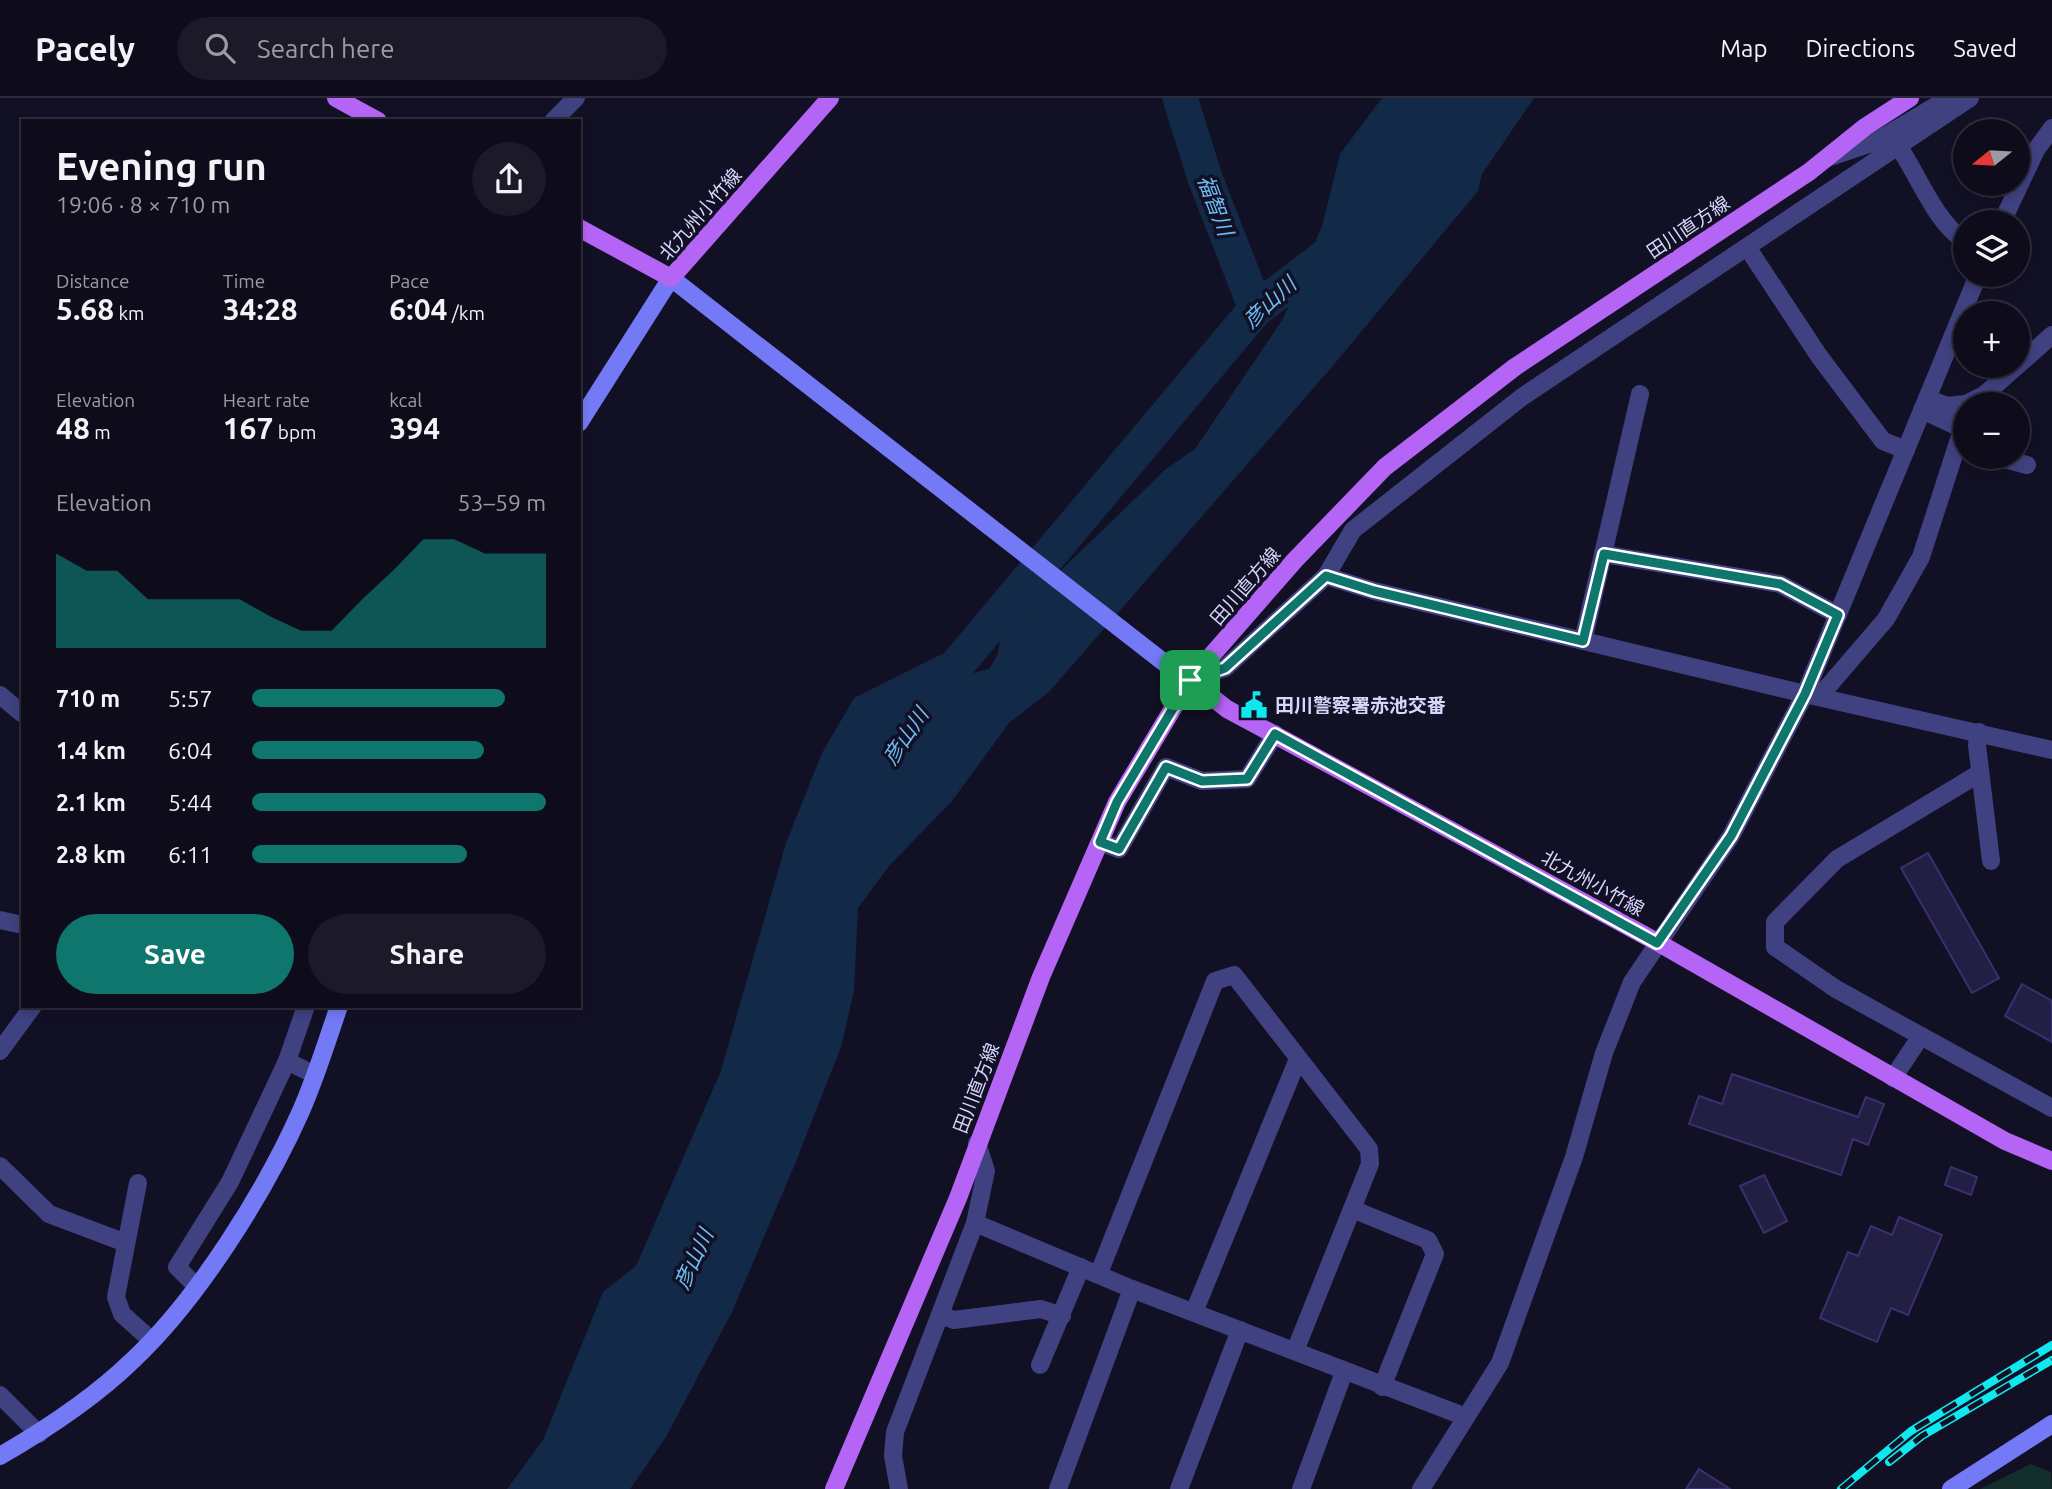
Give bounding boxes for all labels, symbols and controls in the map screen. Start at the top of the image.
search box [177,17,667,80]
icon: search [201,29,239,67]
text: Pacely [35,30,135,67]
text: Search here [257,34,395,63]
text: Map [1720,35,1767,62]
text: Directions [1805,35,1915,62]
text: Saved [1953,35,2017,62]
north arrow [1953,119,2030,196]
map controls [1953,119,2030,469]
button: share [472,142,546,216]
text: Evening run [56,145,267,187]
street label: 北九州小竹線 [654,164,746,264]
water label: 福智川 [1194,171,1239,241]
street label: 田川直方線 [1642,191,1734,263]
text: 19:06 · 8 × 710 m [56,192,230,217]
button: layers [1953,210,2030,287]
text: Distance [56,270,130,292]
text: Time [223,270,265,292]
text: Pace [389,270,430,292]
water label: 彦山川 [1238,270,1302,332]
text: 5.68 [56,292,114,326]
text: 34:28 [223,292,298,326]
text: 6:04 [389,292,447,326]
button: + [1953,301,2030,378]
text: km [114,302,144,324]
text: /km [447,302,485,324]
text: Elevation [56,389,135,411]
text: Heart rate [223,389,310,411]
text: kcal [389,389,422,411]
button: − [1953,392,2030,469]
text: 48 [56,411,90,445]
text: 167 [223,411,273,445]
text: 394 [389,411,440,445]
text: m [90,421,111,443]
text: bpm [273,421,316,443]
text: Elevation [56,490,152,515]
text: 53–59 m [458,490,546,515]
street label: 田川直方線 [1206,543,1284,629]
pin [1160,650,1220,710]
icon: arrive [1171,661,1209,699]
text: 710 m [56,686,120,711]
text: 5:57 [168,686,213,711]
public building icon: 田川警察署赤池交番 [1239,690,1269,720]
place label: 田川警察署赤池交番 [1275,694,1446,716]
water label: 彦山川 [877,702,934,769]
text: 1.4 km [56,738,126,763]
text: 6:04 [168,738,213,763]
text: 2.1 km [56,790,126,815]
text: 5:44 [168,790,213,815]
text: 2.8 km [56,842,126,867]
text: 6:11 [168,842,213,867]
street label: 北九州小竹線 [1538,846,1648,920]
button: Save [56,914,294,994]
button: Share [308,914,546,994]
street label: 田川直方線 [949,1040,1003,1136]
water label: 彦山川 [669,1224,718,1293]

